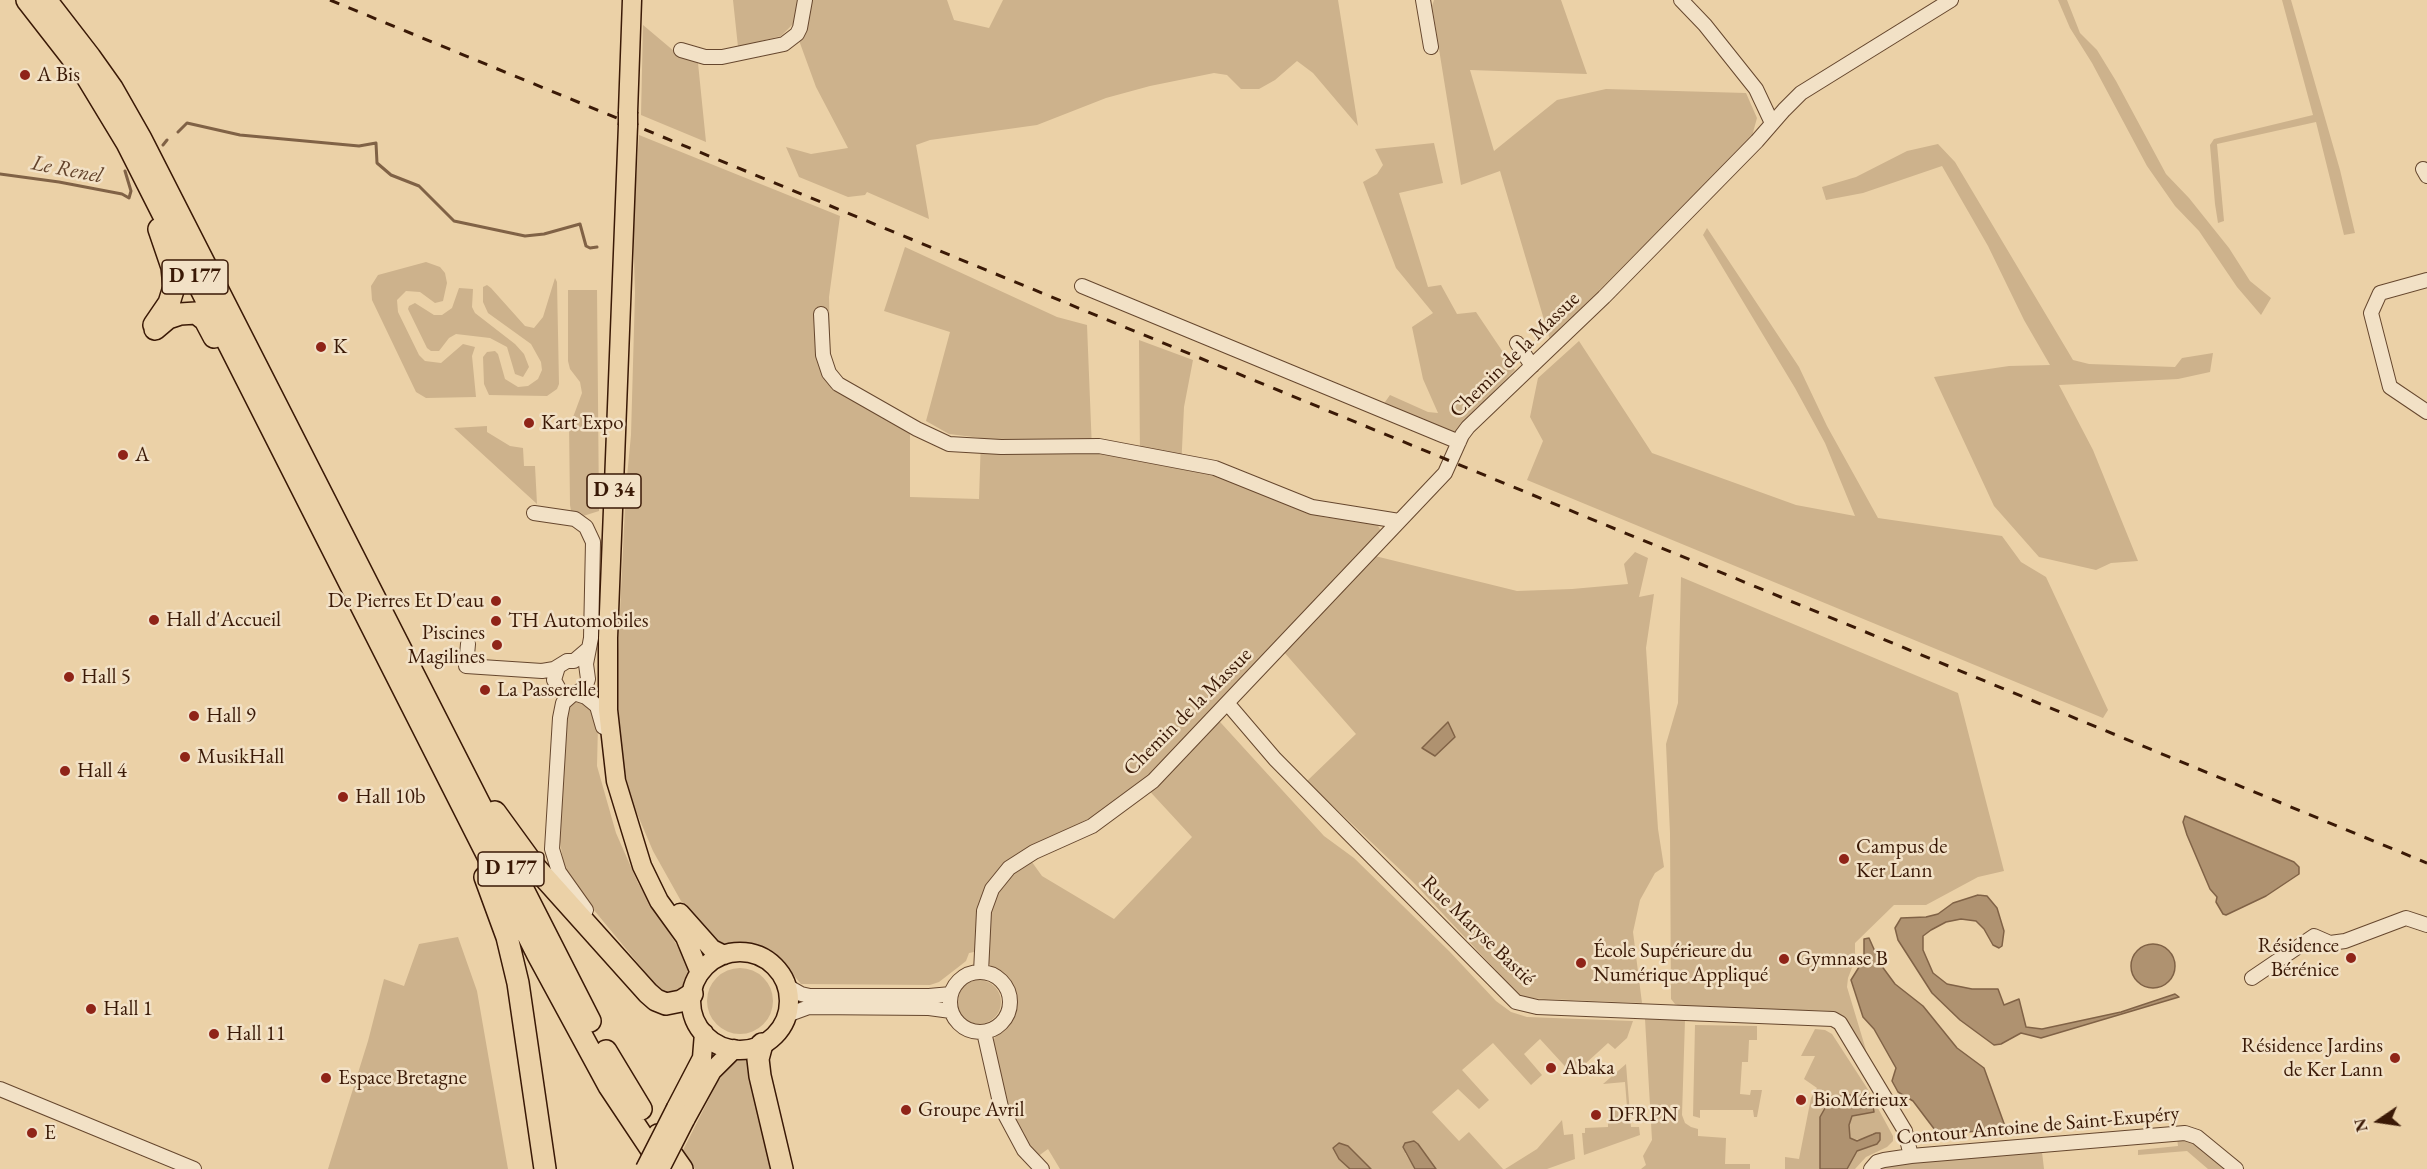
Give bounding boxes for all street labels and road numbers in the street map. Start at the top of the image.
road number: D 177 [162,260,228,294]
street label: Chemin de la Massue [1445,287,1585,423]
road number: D 34 [587,474,641,508]
street label: Chemin de la Massue [1119,643,1257,781]
road number: D 177 [478,852,544,886]
street label: Rue Maryse Bastié [1416,870,1540,992]
street label: Contour Antoine de Saint-Exupéry [1896,1101,2180,1151]

